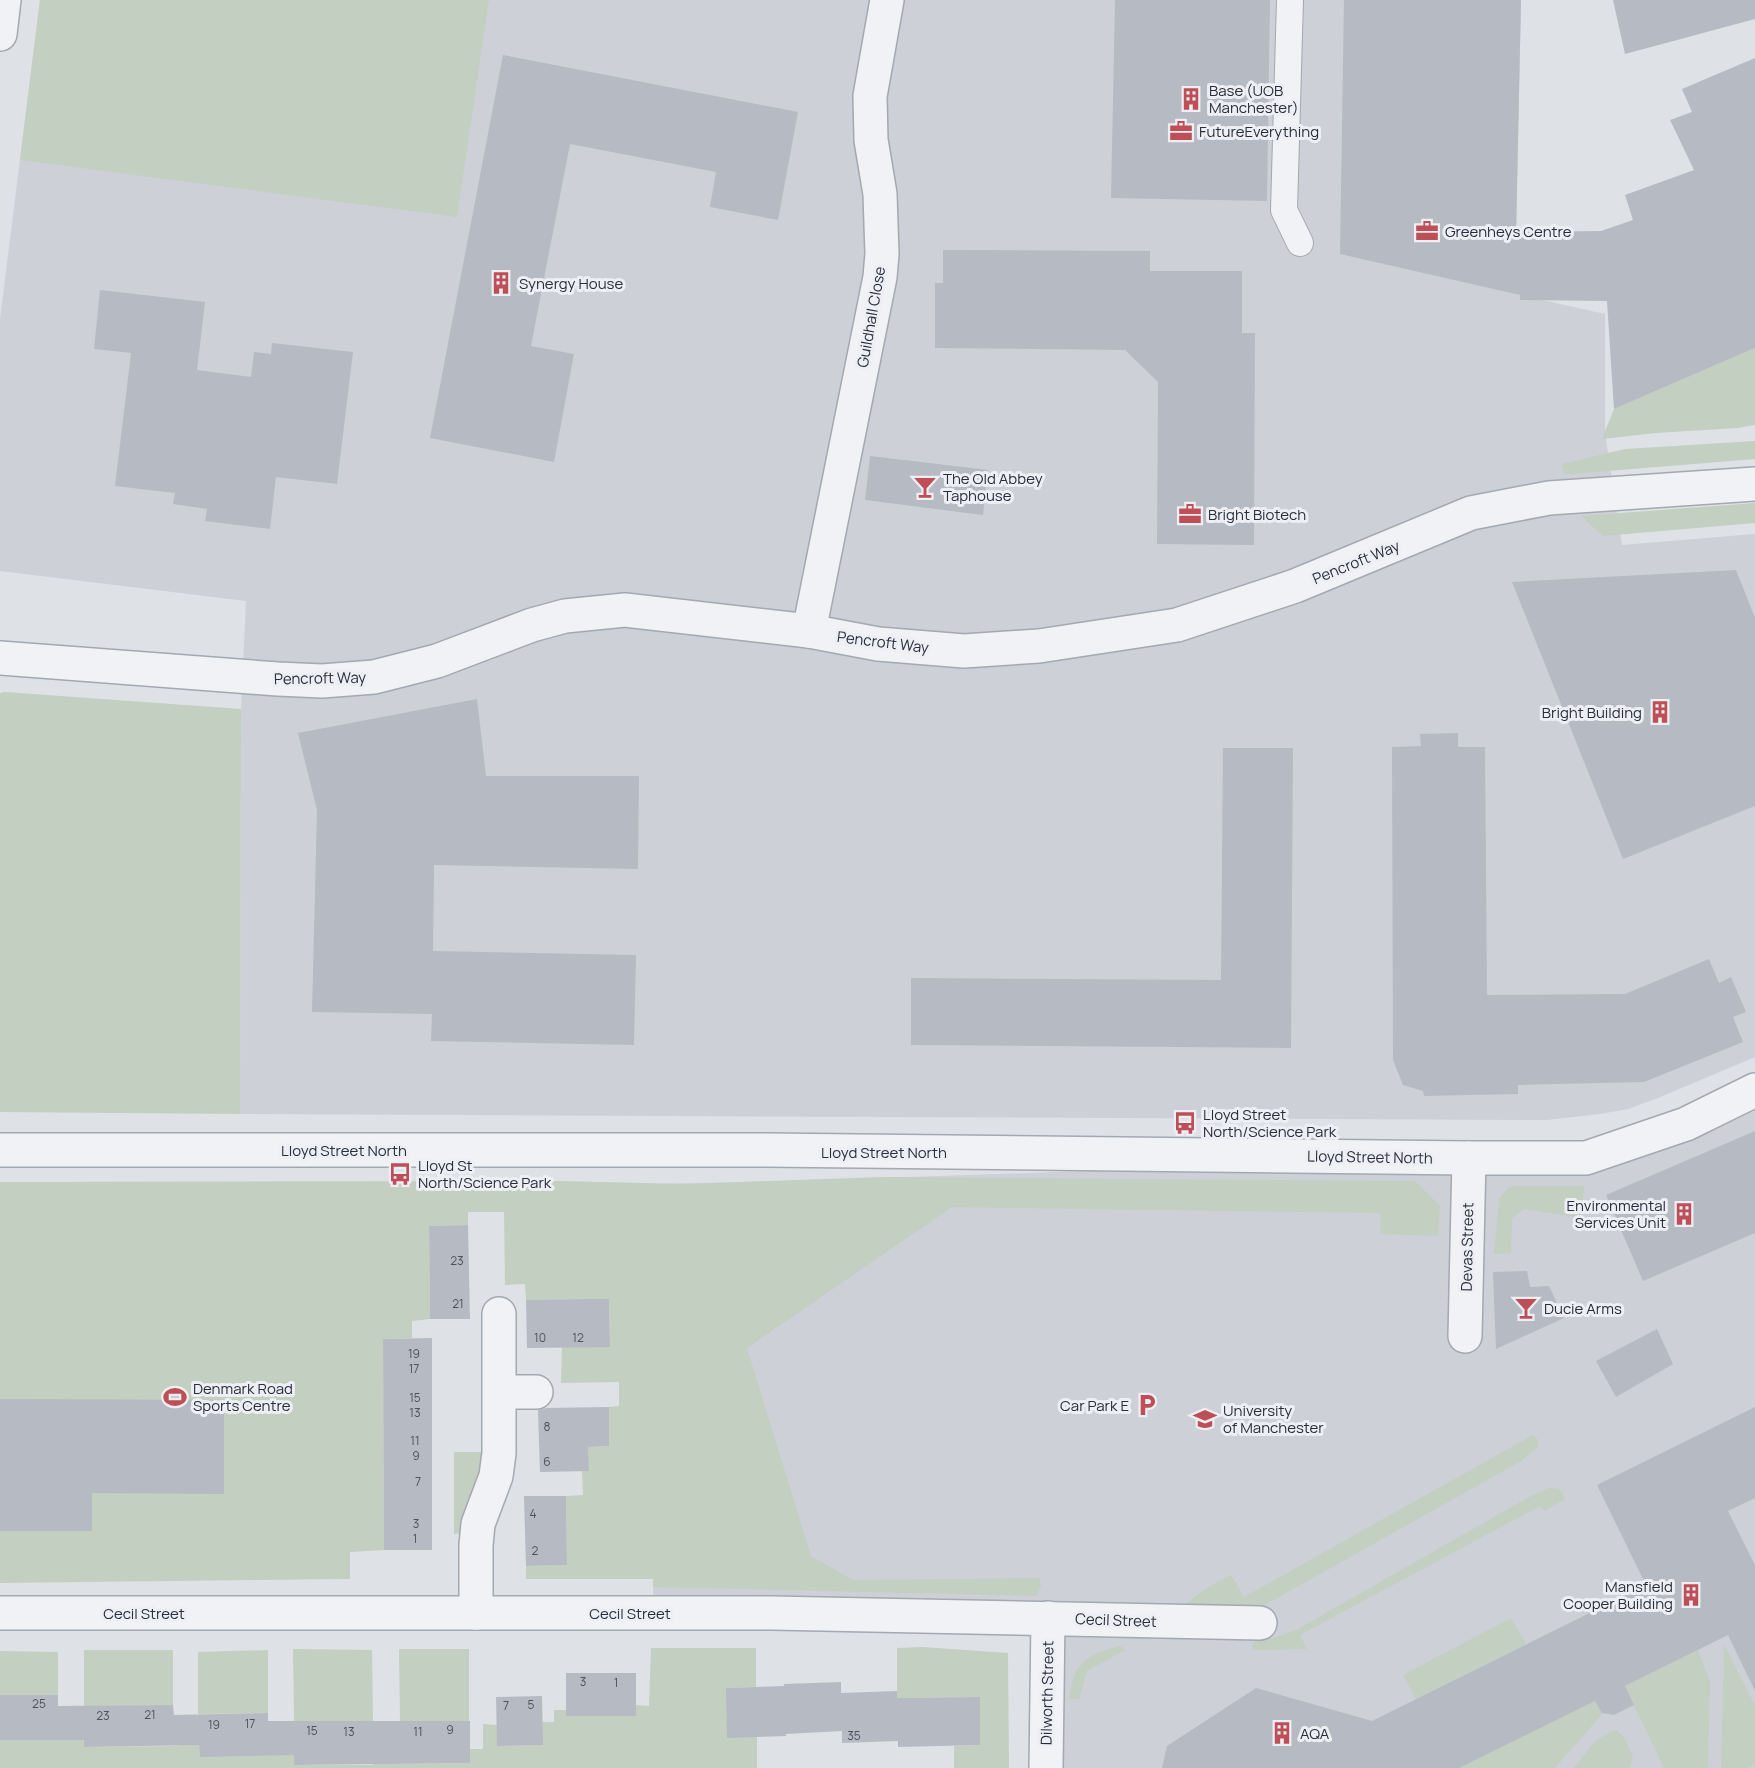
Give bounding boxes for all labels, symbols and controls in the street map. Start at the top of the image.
place label: Base (UOB Manchester) [1209,80,1299,118]
building icon: Base (UOB Manchester) [1178,86,1204,112]
office icon: FutureEverything [1168,118,1194,144]
place label: FutureEverything [1199,121,1319,142]
office icon: Greenheys Centre [1414,218,1440,244]
place label: Greenheys Centre [1445,221,1572,242]
street label: Guildhall Close [852,265,890,369]
building icon: Synergy House [488,270,514,296]
place label: Synergy House [519,273,623,294]
place label: The Old Abbey Taphouse [943,468,1043,506]
bar icon: The Old Abbey Taphouse [912,474,938,500]
office icon: Bright Biotech [1177,501,1203,527]
place label: Bright Biotech [1208,504,1306,525]
street label: Pencroft Way [1309,535,1403,589]
street label: Pencroft Way [836,626,930,658]
street label: Pencroft Way [274,667,366,689]
building icon: Bright Building [1647,699,1673,725]
place label: Bright Building [1542,702,1642,723]
place label: Lloyd Street North/Science Park [1203,1104,1337,1142]
bus stop icon: Lloyd Street North/Science Park [1172,1110,1198,1136]
street label: Lloyd Street North [281,1140,407,1161]
street label: Lloyd Street North [821,1142,947,1163]
street label: Lloyd Street North [1307,1145,1433,1169]
place label: Lloyd St North/Science Park [418,1155,552,1193]
bus stop icon: Lloyd St North/Science Park [387,1161,413,1187]
place label: Environmental Services Unit [1566,1195,1666,1233]
building icon: Environmental Services Unit [1671,1201,1697,1227]
street label: Devas Street [1456,1202,1478,1292]
house number: 23 [450,1252,464,1269]
house number: 21 [452,1295,464,1312]
bar icon: Ducie Arms [1513,1295,1539,1321]
place label: Ducie Arms [1544,1298,1622,1319]
house number: 10 [534,1329,546,1346]
house number: 12 [572,1329,584,1346]
house number: 19 [408,1345,420,1362]
house number: 17 [409,1360,419,1377]
place label: Denmark Road Sports Centre [193,1378,293,1416]
sports icon: Denmark Road Sports Centre [162,1384,188,1410]
house number: 15 [409,1389,421,1406]
parking icon: Car Park E [1134,1392,1160,1418]
place label: Car Park E [1060,1395,1129,1416]
place label: University of Manchester [1223,1400,1324,1438]
house number: 13 [409,1404,421,1421]
school or university icon: University of Manchester [1192,1406,1218,1432]
house number: 8 [544,1418,551,1435]
house number: 11 [410,1432,420,1449]
house number: 9 [412,1447,420,1464]
house number: 6 [543,1453,551,1470]
house number: 7 [415,1473,421,1490]
house number: 4 [529,1505,537,1522]
house number: 3 [413,1515,419,1532]
house number: 1 [413,1530,417,1547]
house number: 2 [532,1542,539,1559]
place label: Mansfield Cooper Building [1563,1576,1673,1614]
building icon: Mansfield Cooper Building [1678,1582,1704,1608]
street label: Cecil Street [103,1603,185,1624]
street label: Cecil Street [589,1603,671,1624]
street label: Cecil Street [1075,1608,1157,1632]
street label: Dilworth Street [1036,1641,1058,1745]
house number: 3 [580,1673,586,1690]
house number: 1 [614,1674,618,1691]
house number: 25 [32,1695,46,1712]
house number: 5 [528,1696,535,1713]
house number: 7 [503,1697,509,1714]
house number: 21 [144,1706,156,1723]
house number: 23 [96,1707,110,1724]
house number: 17 [245,1715,255,1732]
house number: 19 [208,1716,220,1733]
building icon: AQA [1269,1720,1295,1746]
house number: 9 [446,1721,454,1738]
house number: 15 [306,1722,318,1739]
house number: 13 [343,1723,355,1740]
house number: 11 [413,1723,423,1740]
place label: AQA [1300,1723,1330,1744]
house number: 35 [847,1727,861,1744]

